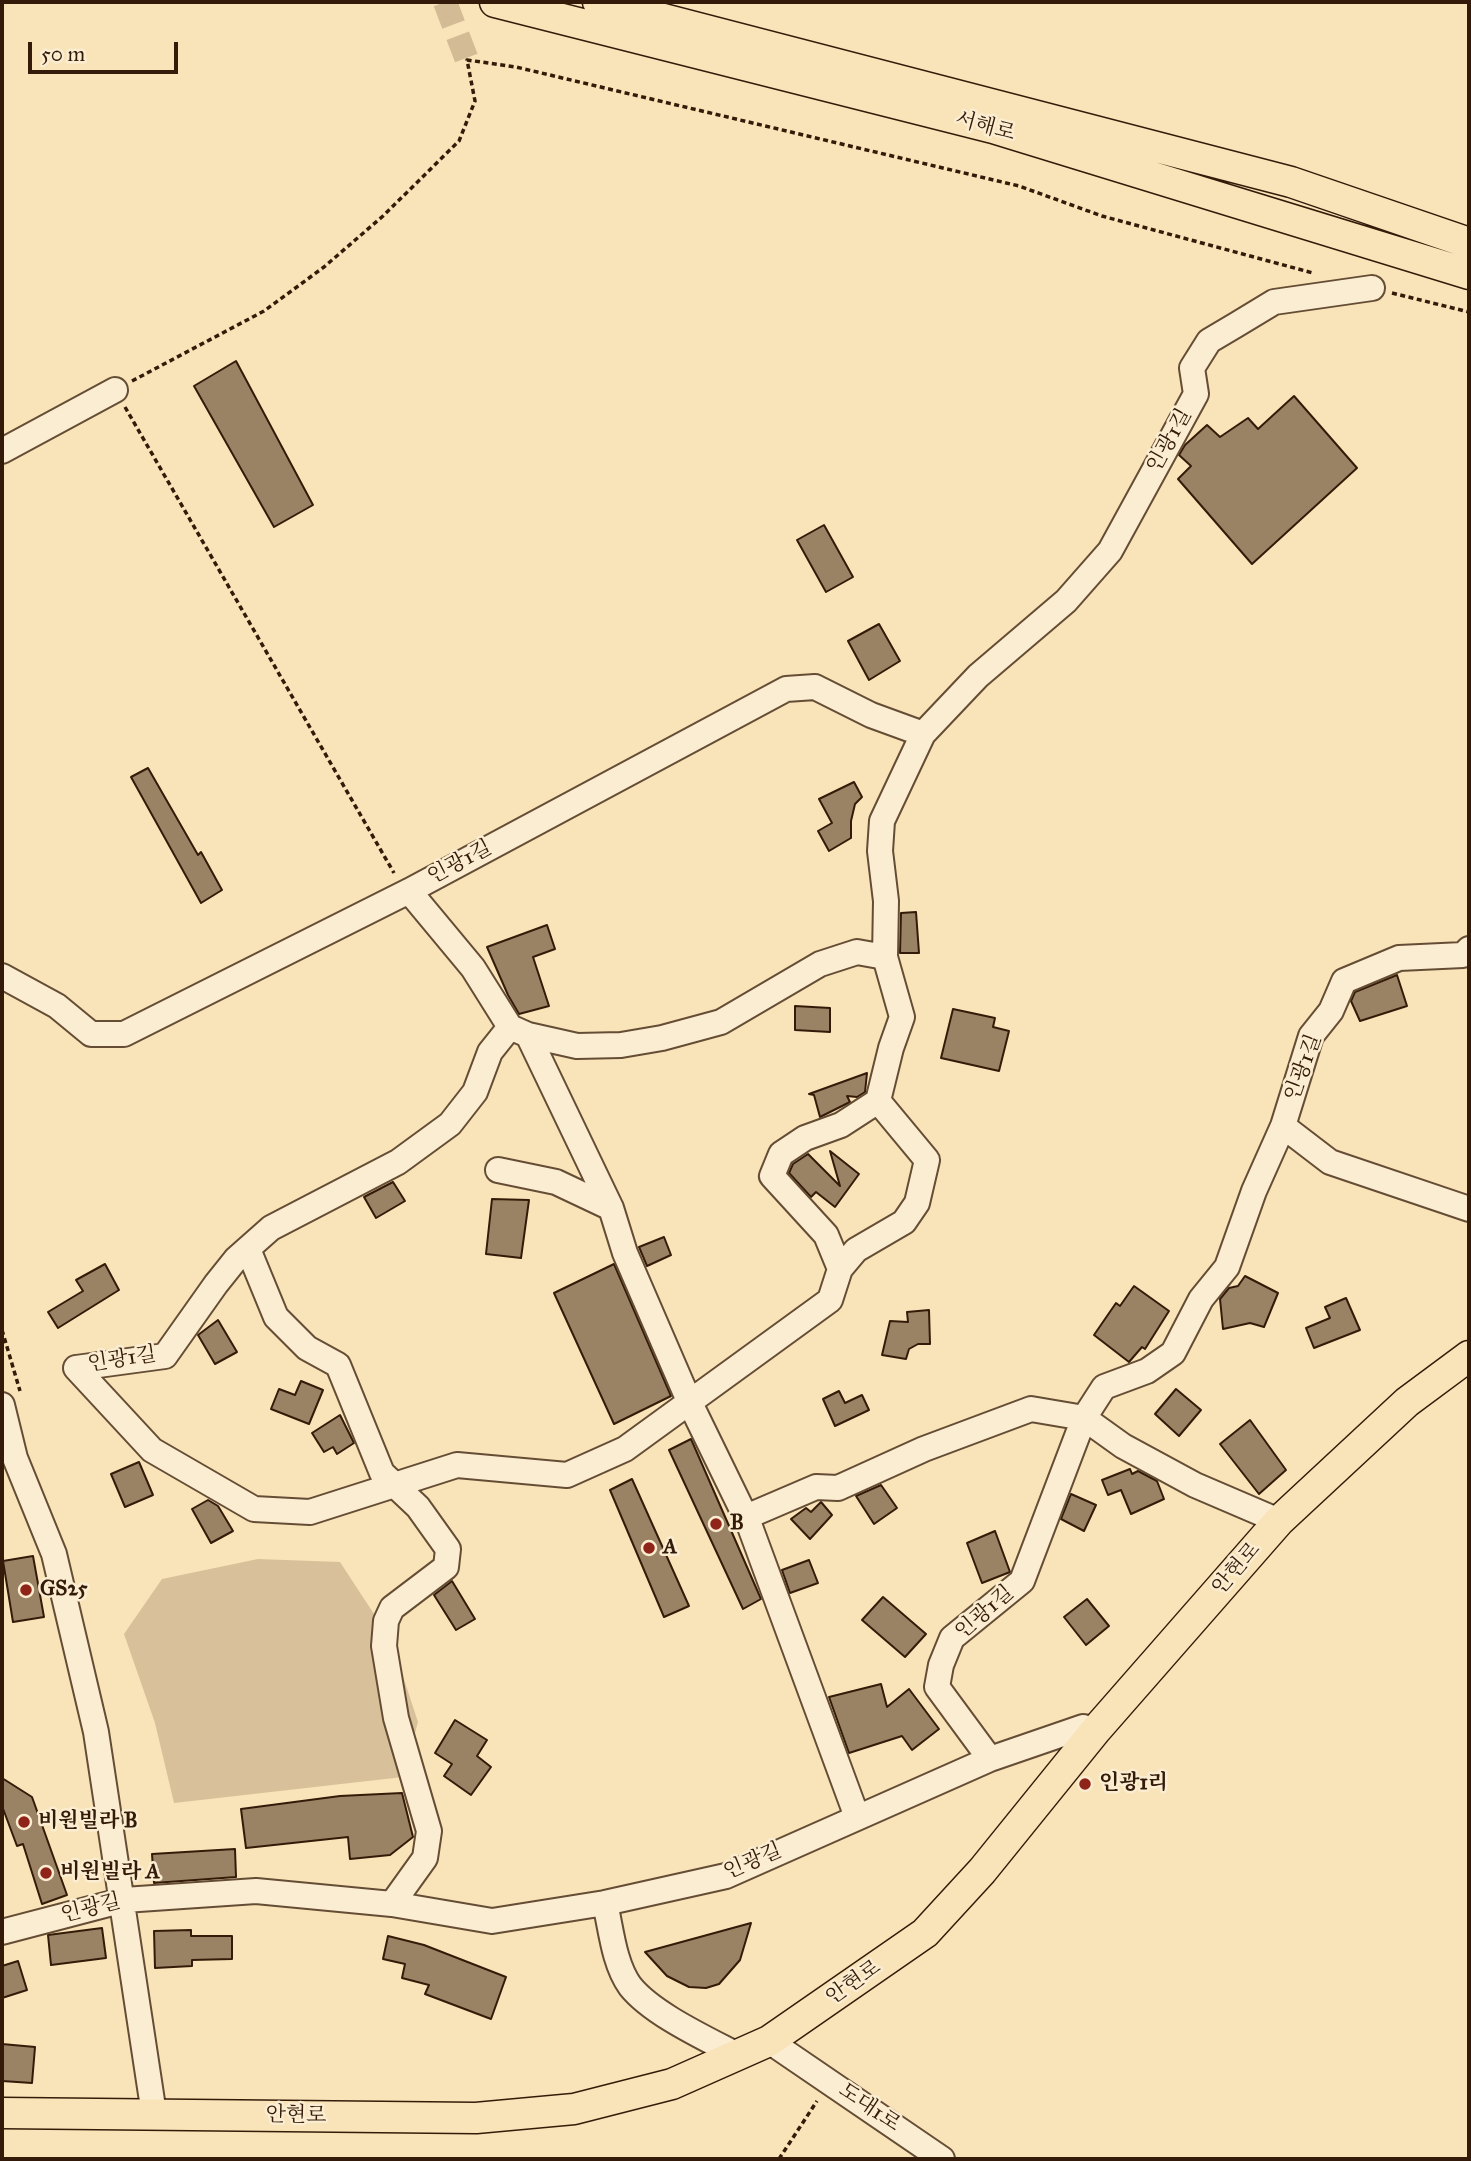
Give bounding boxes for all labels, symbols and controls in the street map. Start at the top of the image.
scale bar [32,28,182,72]
text: 50 m [41,41,85,67]
street label: 서해로 [952,107,1018,147]
street label: 인광1길 [1142,405,1198,477]
street label: 인광1길 [424,836,496,890]
street label: 인광1길 [1280,1031,1328,1105]
street label: 인광1길 [86,1342,158,1378]
place label: B [730,1511,744,1537]
marker: B [708,1516,724,1532]
place label: A [663,1535,677,1561]
street label: 안현로 [1208,1538,1266,1600]
marker: A [641,1540,657,1556]
place label: GS25 [40,1577,87,1603]
street label: 인광1길 [951,1581,1019,1645]
marker: GS25 [18,1582,34,1598]
place label: 인광1리 [1099,1771,1168,1797]
marker: 인광1리 [1077,1776,1093,1792]
place label: 비원빌라 B [38,1809,138,1835]
marker: 비원빌라 B [16,1814,32,1830]
street label: 인광길 [720,1839,786,1885]
place label: 비원빌라 A [60,1860,160,1886]
marker: 비원빌라 A [38,1865,54,1881]
street label: 인광길 [58,1889,124,1929]
street label: 안현로 [822,1955,886,2011]
street label: 도대1로 [833,2078,905,2138]
street label: 안현로 [265,2103,327,2129]

